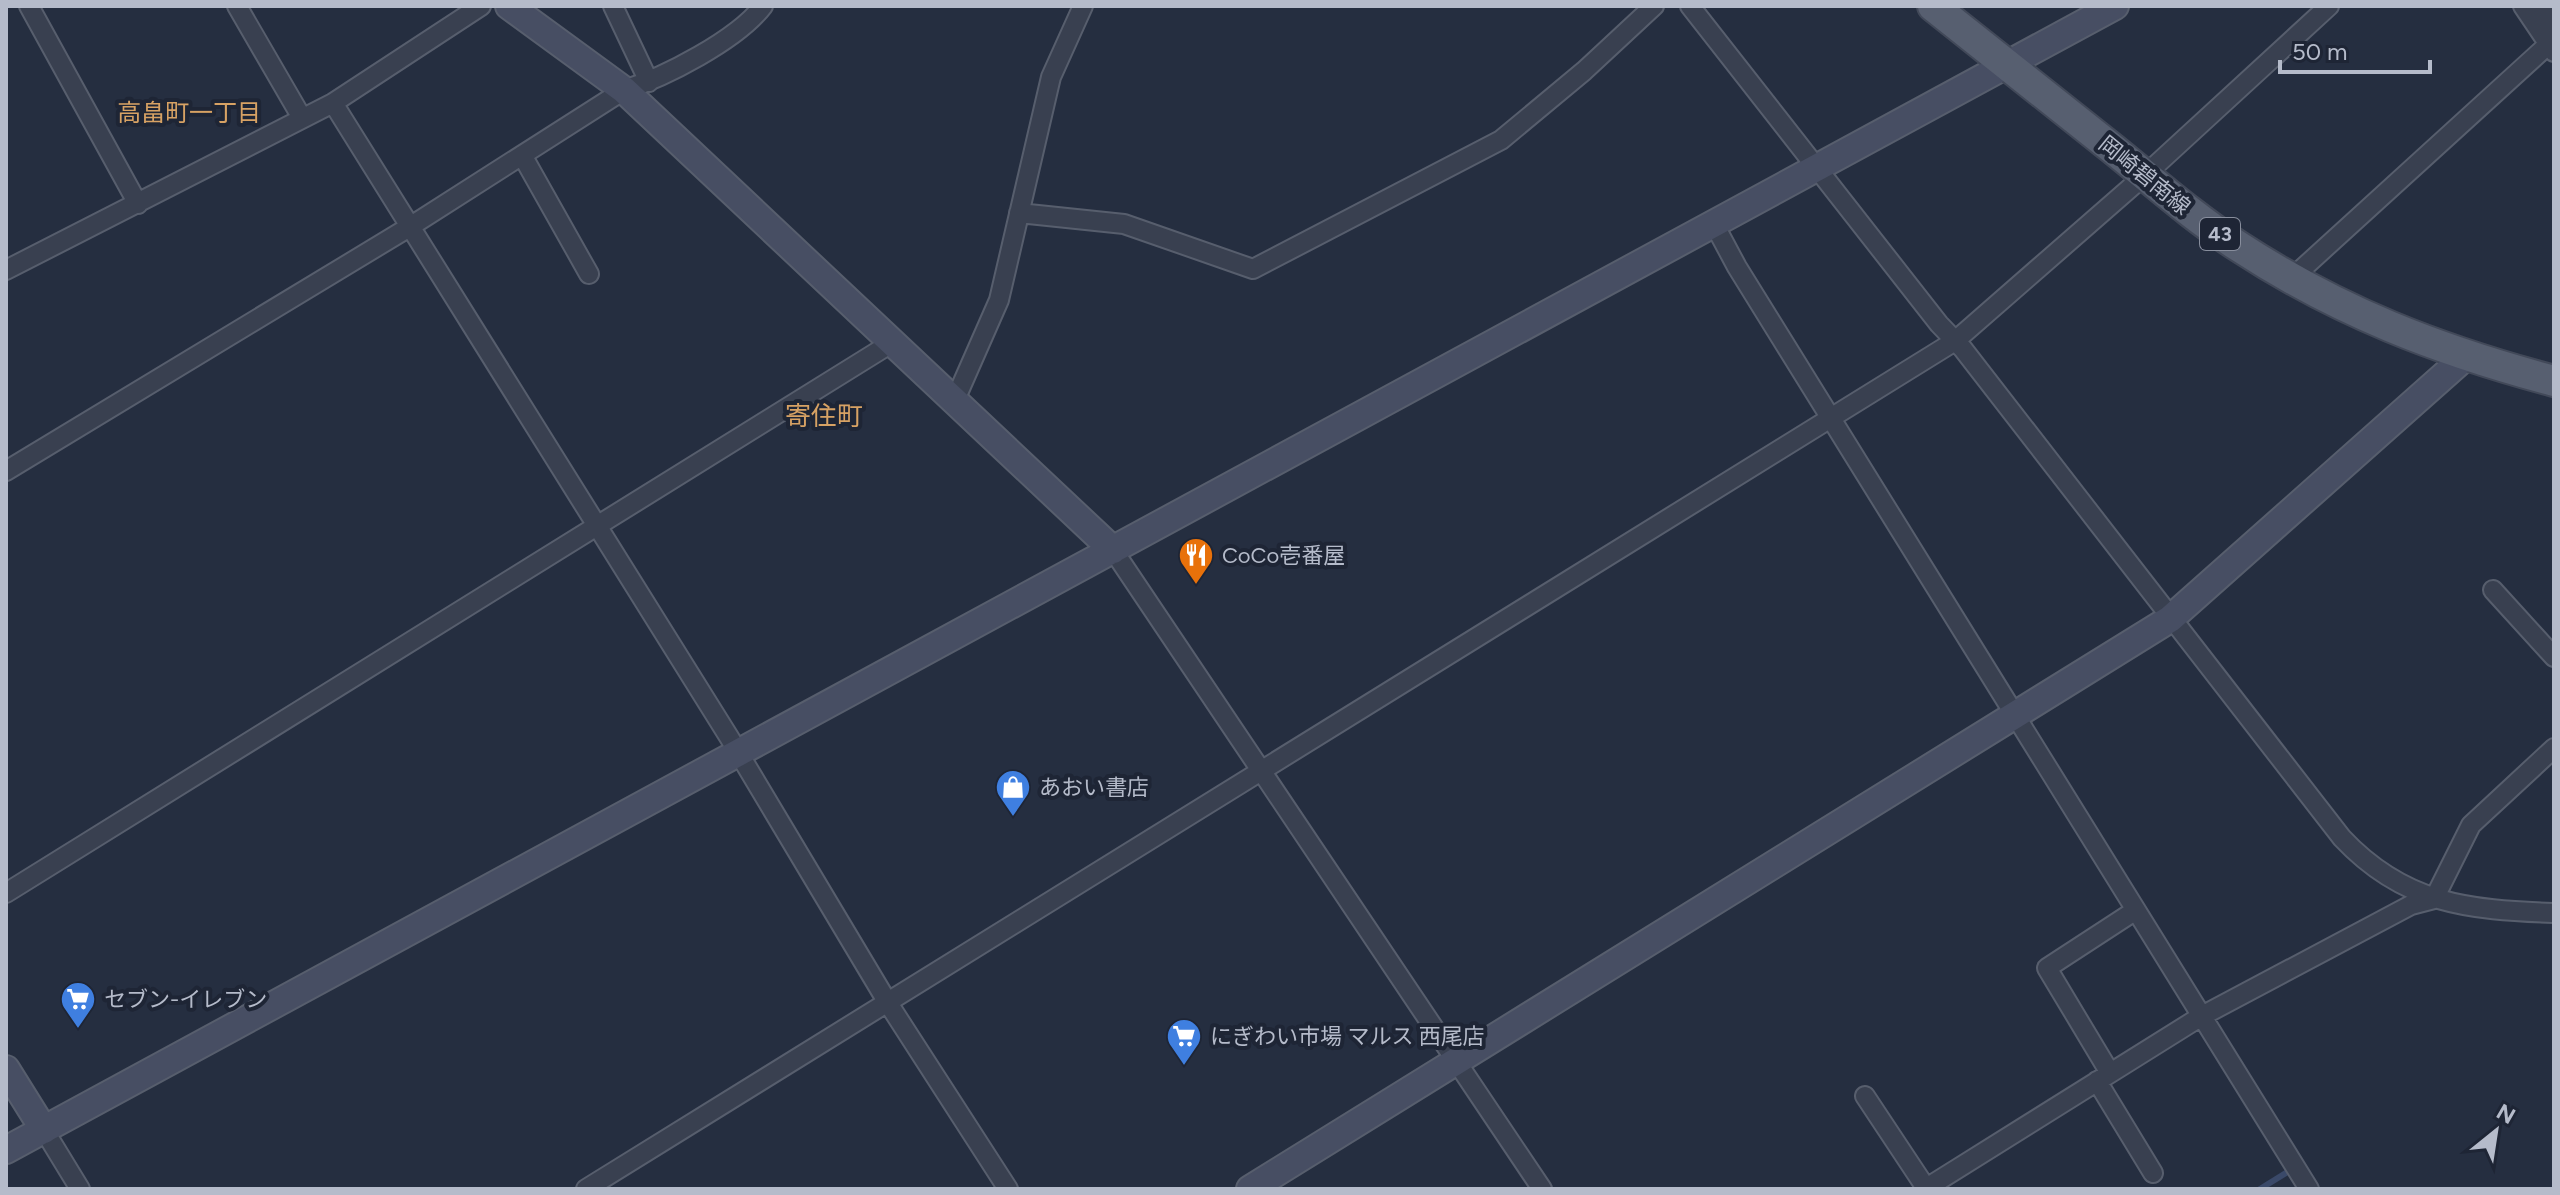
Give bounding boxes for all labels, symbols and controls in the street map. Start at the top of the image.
scale bar [2280,24,2430,74]
text: 50 m [2292,37,2348,66]
district label: 高畠町一丁目 [117,98,261,127]
street label: 岡崎碧南線 [2093,130,2196,220]
road number: 43 [2200,218,2240,250]
district label: 寄住町 [785,400,863,432]
restaurant icon: CoCo壱番屋 [1177,536,1215,586]
place label: CoCo壱番屋 [1222,542,1345,569]
shop icon: あおい書店 [994,768,1032,818]
place label: あおい書店 [1039,774,1149,801]
supermarket icon: セブン-イレブン [59,980,97,1030]
place label: セブン-イレブン [104,986,267,1013]
supermarket icon: にぎわい市場 マルス 西尾店 [1165,1017,1203,1067]
place label: にぎわい市場 マルス 西尾店 [1210,1023,1485,1050]
north arrow [2456,1091,2536,1171]
text: N [2492,1098,2520,1130]

